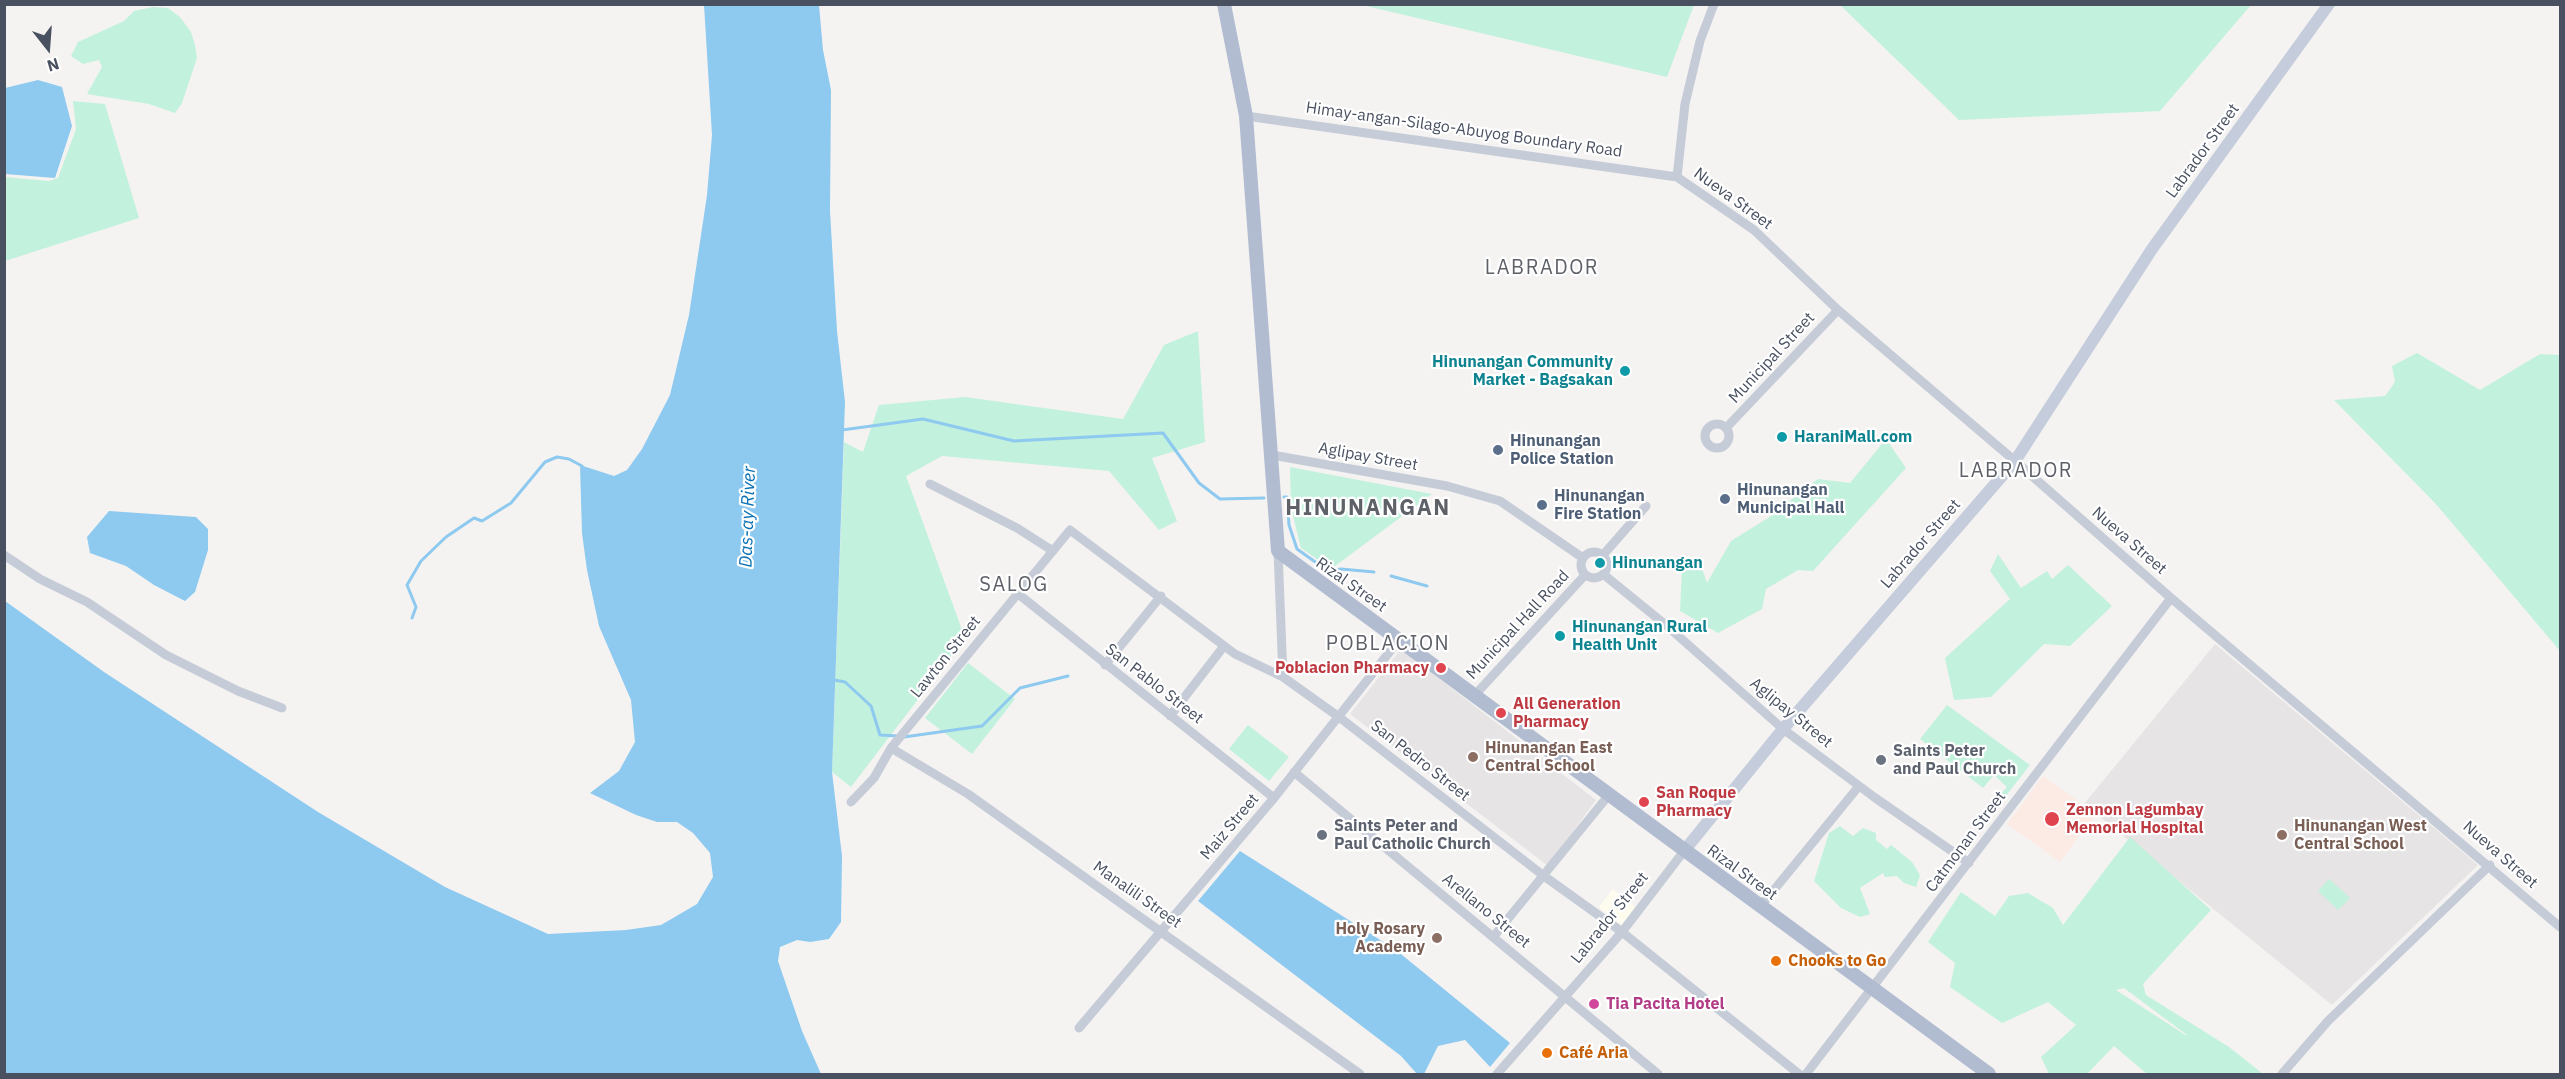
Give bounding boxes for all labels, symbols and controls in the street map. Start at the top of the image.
north arrow [18,18,78,78]
text: N [45,54,62,76]
street label: Himay-angan-Silago-Abuyog Boundary Road [1305,98,1623,162]
street label: Labrador Street [2162,100,2244,202]
street label: Nueva Street [1690,164,1776,234]
district label: LABRADOR [1485,256,1599,280]
street label: Municipal Street [1725,309,1819,407]
place label: Hinunangan Community Market - Bagsakan [1432,352,1613,390]
marker: Hinunangan Community Market - Bagsakan [1618,364,1632,378]
place label: HaraniMall.com [1794,427,1912,447]
marker: HaraniMall.com [1775,430,1789,444]
place label: Hinunangan Police Station [1510,431,1614,469]
street label: Aglipay Street [1317,439,1419,475]
marker: Hinunangan Police Station [1491,443,1505,457]
district label: LABRADOR [1959,459,2073,483]
water label: Das-ay River [735,466,761,568]
place label: Hinunangan Municipal Hall [1737,480,1844,518]
place label: Hinunangan Fire Station [1554,486,1645,524]
marker: Hinunangan Municipal Hall [1718,492,1732,506]
street label: Labrador Street [1877,495,1965,593]
district label: HINUNANGAN [1285,496,1451,522]
marker: Hinunangan Fire Station [1535,498,1549,512]
street label: Nueva Street [2088,503,2170,579]
place label: Hinunangan [1612,553,1703,573]
street label: Rizal Street [1312,554,1390,616]
marker: Hinunangan [1593,556,1607,570]
street label: Municipal Hall Road [1462,566,1574,684]
district label: SALOG [979,573,1049,597]
street label: Lawton Street [907,612,985,702]
place label: Hinunangan Rural Health Unit [1572,617,1707,655]
marker: Hinunangan Rural Health Unit [1553,629,1567,643]
district label: POBLACION [1326,632,1450,656]
street label: San Pablo Street [1101,640,1207,728]
place label: Poblacion Pharmacy [1275,658,1429,678]
marker: Poblacion Pharmacy [1434,661,1448,675]
street label: Aglipay Street [1746,674,1836,752]
place label: All Generation Pharmacy [1513,694,1621,732]
marker: All Generation Pharmacy [1494,706,1508,720]
street label: San Pedro Street [1367,716,1473,806]
place label: Hinunangan East Central School [1485,738,1613,776]
place label: Saints Peter and Paul Church [1893,741,2016,779]
marker: Hinunangan East Central School [1466,750,1480,764]
marker: Saints Peter and Paul Church [1874,753,1888,767]
place label: San Roque Pharmacy [1656,783,1736,821]
street label: Catmonan Street [1922,788,2010,896]
street label: Maiz Street [1197,790,1263,864]
marker: San Roque Pharmacy [1637,795,1651,809]
place label: Zennon Lagumbay Memorial Hospital [2066,800,2204,838]
marker: Zennon Lagumbay Memorial Hospital [2043,810,2061,828]
place label: Saints Peter and Paul Catholic Church [1334,816,1491,854]
place label: Hinunangan West Central School [2294,816,2427,854]
street label: Nueva Street [2459,817,2541,893]
marker: Saints Peter and Paul Catholic Church [1315,828,1329,842]
marker: Hinunangan West Central School [2275,828,2289,842]
street label: Rizal Street [1703,841,1781,905]
street label: Manalili Street [1089,857,1185,933]
street label: Labrador Street [1567,868,1653,968]
street label: Arellano Street [1438,870,1534,952]
place label: Holy Rosary Academy [1335,919,1425,957]
marker: Holy Rosary Academy [1430,931,1444,945]
place label: Chooks to Go [1788,951,1886,971]
marker: Chooks to Go [1769,954,1783,968]
place label: Tia Pacita Hotel [1606,994,1724,1014]
marker: Tia Pacita Hotel [1587,997,1601,1011]
place label: Café Aria [1559,1043,1628,1063]
marker: Café Aria [1540,1046,1554,1060]

